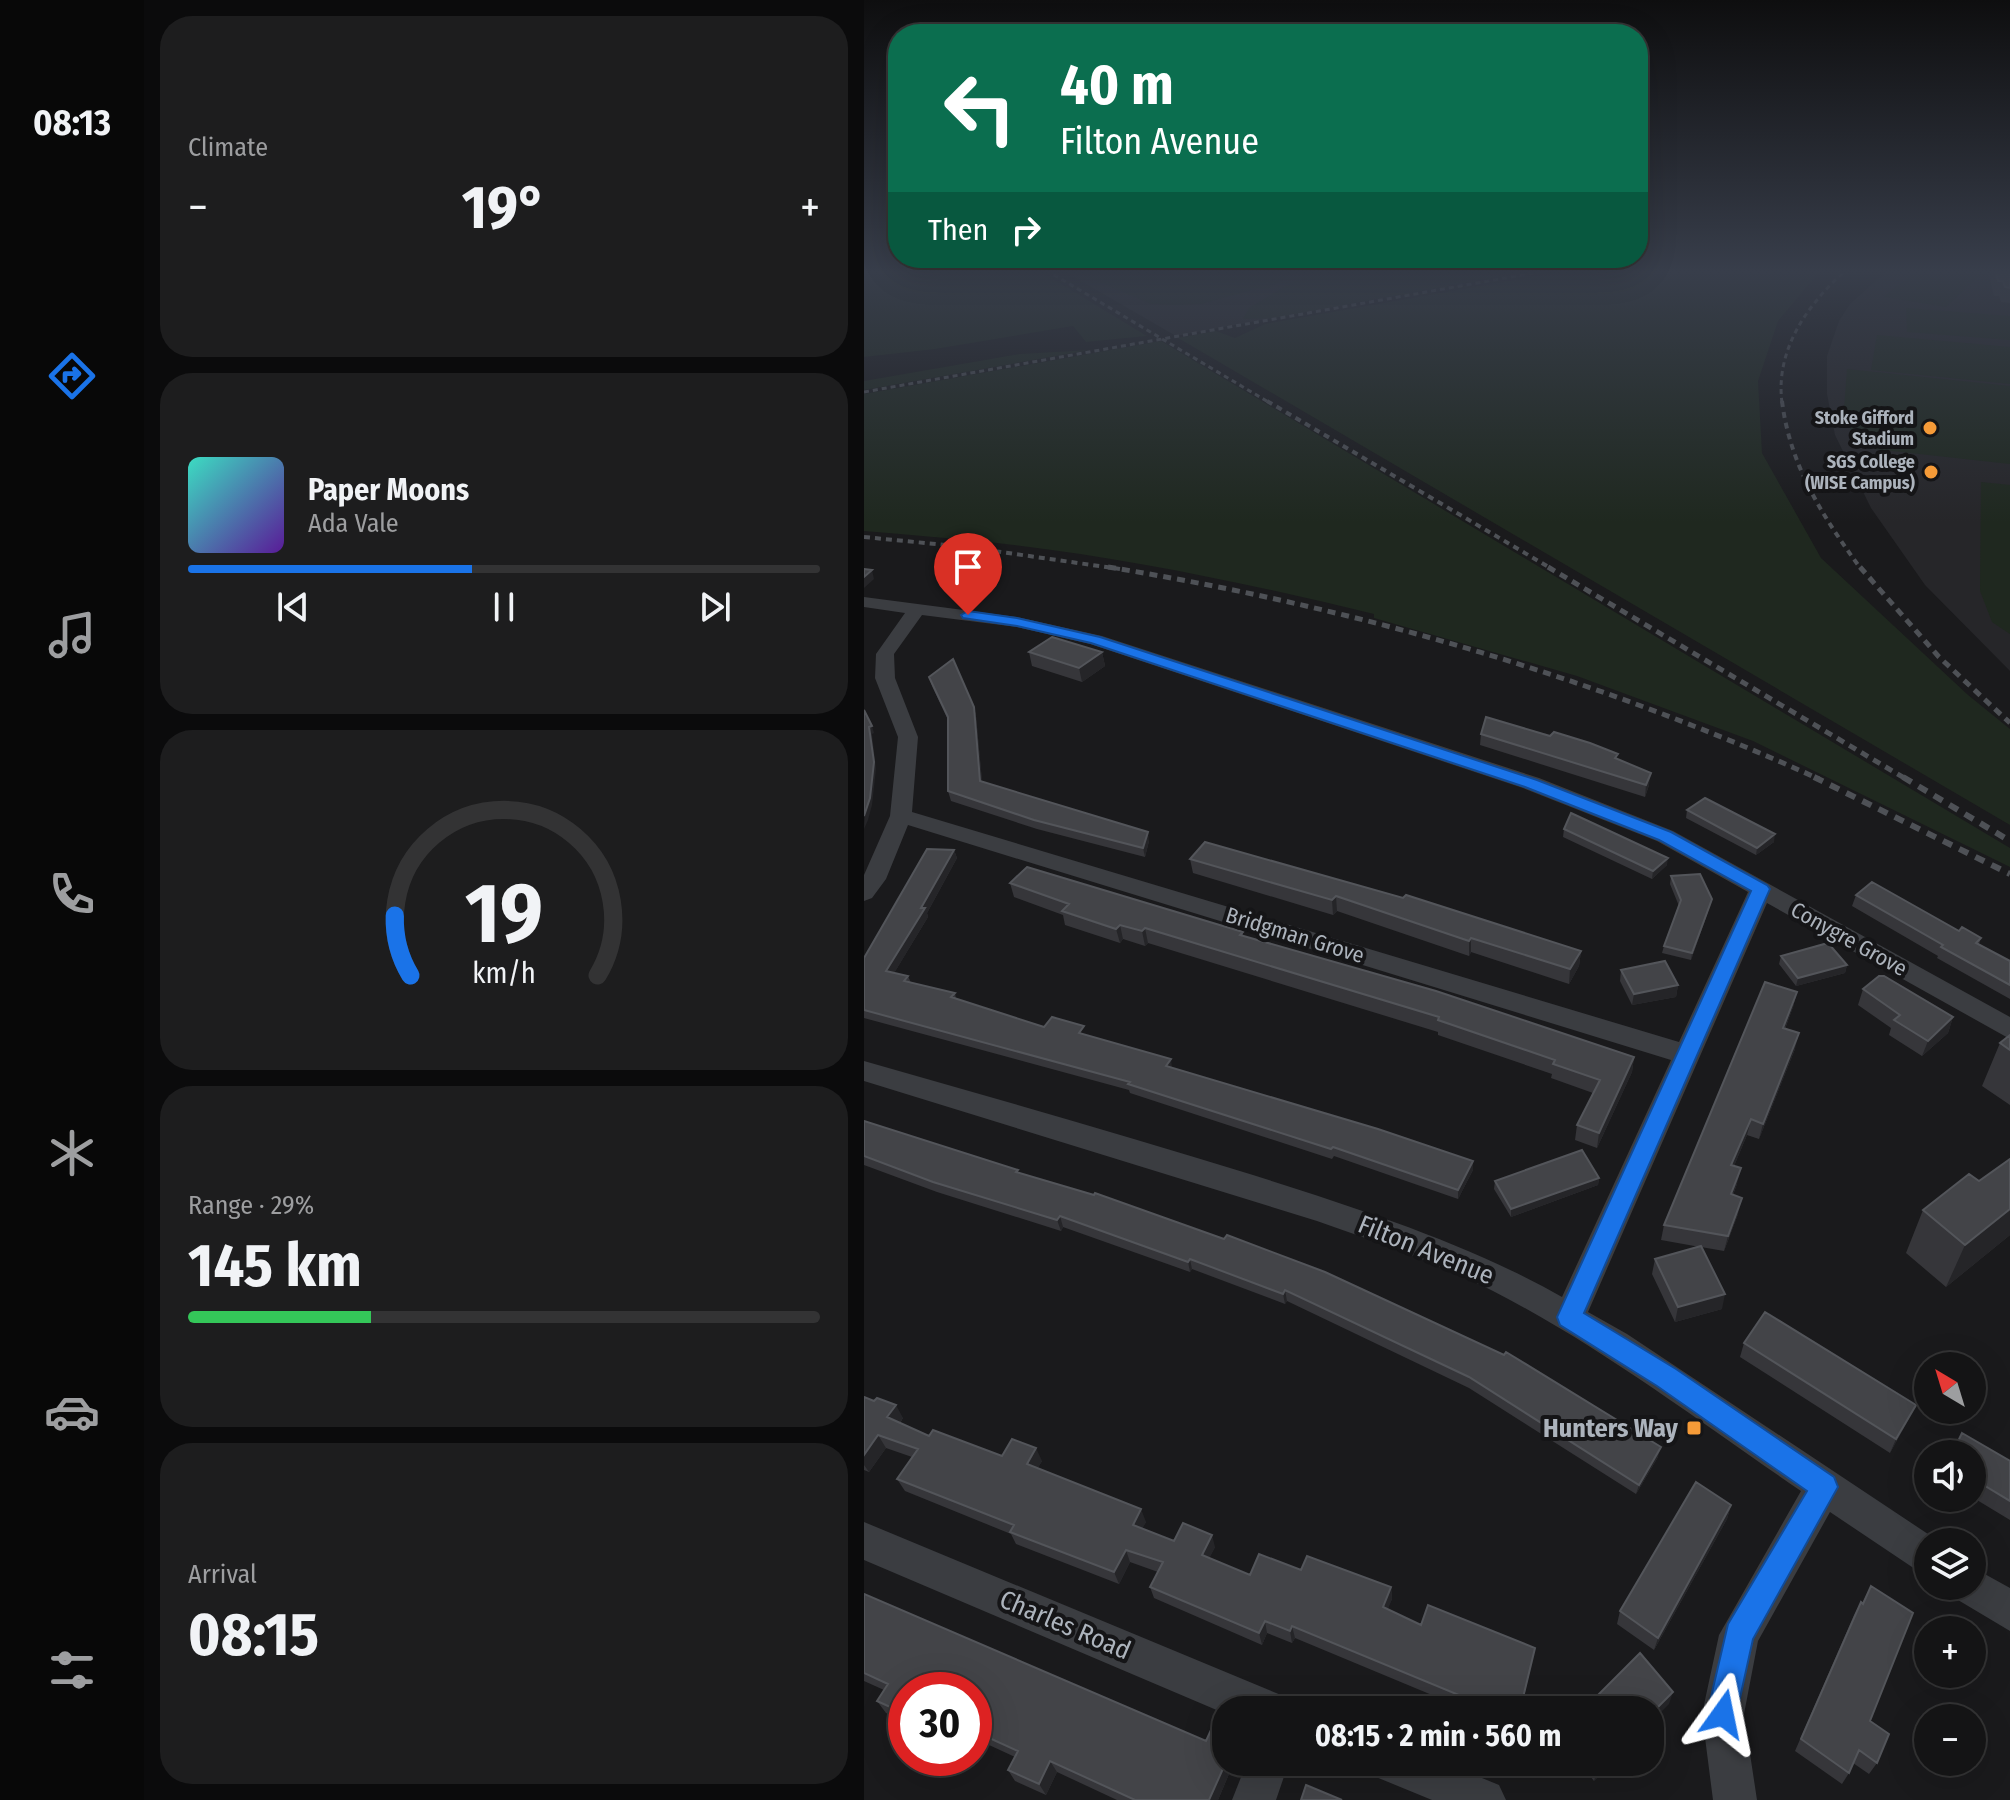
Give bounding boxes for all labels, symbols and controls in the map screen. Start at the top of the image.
text: 40 m [1060,52,1174,119]
icon: left [928,56,1032,160]
text: 08:13 [33,101,111,145]
text: Filton Avenue [1060,120,1259,164]
text: Climate [188,132,268,163]
text: 19° [462,172,546,244]
text: − [188,181,208,234]
text: + [800,181,820,234]
icon: right [1004,208,1048,252]
text: Then [928,212,988,248]
icon: directions [44,348,100,404]
place label: Stoke Gifford Stadium [1815,407,1914,450]
marker: Stoke Gifford Stadium [1921,419,1939,437]
place label: SGS College (WISE Campus) [1805,451,1916,494]
marker: SGS College (WISE Campus) [1922,463,1940,481]
text: Paper Moons [308,472,469,508]
text: Ada Vale [308,508,399,539]
pin [934,533,1002,615]
icon: arrive [946,545,990,589]
icon: previous [271,585,315,629]
icon: pause [482,585,526,629]
icon: next [693,585,737,629]
icon: music [44,607,100,663]
text: 19 [465,864,543,964]
icon: phone [44,866,100,922]
street label: Conygre Grove [1786,896,1912,982]
street label: Bridgman Grove [1222,901,1368,969]
text: km/h [472,956,536,991]
icon: climate [44,1125,100,1181]
text: Range · 29% [188,1190,314,1221]
street label: Filton Avenue [1354,1209,1498,1291]
text: 145 km [188,1230,362,1302]
north arrow [1914,1352,1986,1424]
map controls [1914,1352,1986,1776]
icon: car [44,1384,100,1440]
place label: Hunters Way [1543,1413,1679,1444]
marker: Hunters Way [1685,1419,1703,1437]
button: sound [1914,1440,1986,1512]
button: layers [1914,1528,1986,1600]
text: Arrival [188,1559,257,1590]
street label: Charles Road [995,1584,1135,1666]
text: 08:15 [188,1599,319,1671]
button: + [1914,1616,1986,1688]
icon: filters [44,1642,100,1698]
speed limit sign: 30 [888,1672,992,1776]
position arrow [1681,1672,1765,1756]
button: − [1914,1704,1986,1776]
text: 08:15 · 2 min · 560 m [1315,1718,1561,1754]

